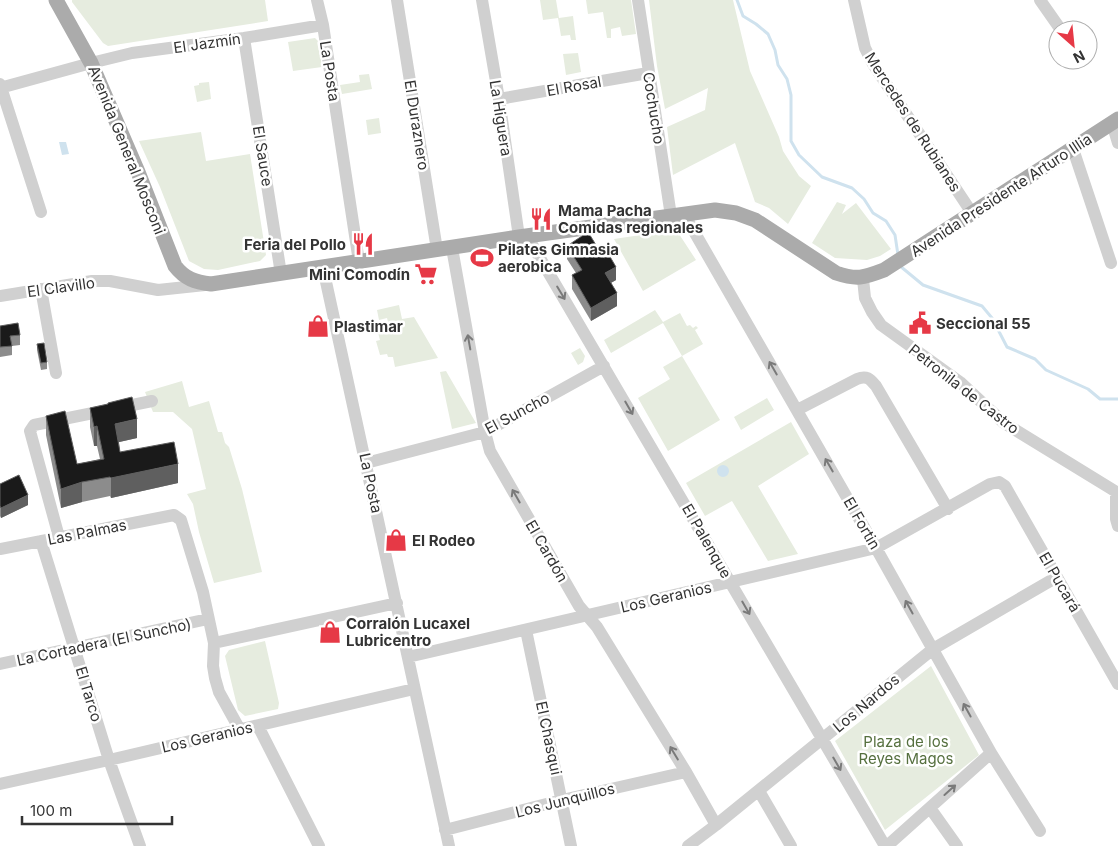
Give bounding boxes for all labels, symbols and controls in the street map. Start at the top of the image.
north arrow [1048,20,1098,70]
street label: El Jazmín [172,29,242,57]
street label: La Posta [316,39,344,103]
text: N [1071,47,1088,67]
street label: Mercedes de Rubianes [861,49,965,195]
street label: Avenida General Mosconi [84,63,170,237]
street label: Cochucho [639,71,669,145]
street label: El Rosal [545,72,603,100]
street label: El Duraznero [401,79,433,171]
street label: La Higuera [486,79,516,157]
street label: El Sauce [249,124,277,188]
street label: Avenida Presidente Arturo Illia [907,129,1095,261]
place label: Mama Pacha Comidas regionales [558,201,703,237]
restaurant icon: Mama Pacha Comidas regionales [528,206,554,232]
restaurant icon: Feria del Pollo [350,231,376,257]
place label: Feria del Pollo [244,235,346,254]
place label: Pilates Gimnasia aerobica [498,240,619,276]
sports icon: Pilates Gimnasia aerobica [469,245,495,271]
supermarket icon: Mini Comodín [413,261,439,287]
place label: Mini Comodín [309,265,410,284]
street label: El Clavillo [26,273,96,301]
one-way arrow [557,286,567,300]
public building icon: Seccional 55 [907,310,933,336]
shop icon: Plastimar [305,313,331,339]
place label: Seccional 55 [936,314,1031,333]
place label: Plastimar [334,317,403,336]
one-way arrow [464,335,474,351]
street label: Petronila de Castro [905,340,1023,438]
one-way arrow [767,362,777,376]
street label: El Suncho [481,388,553,438]
one-way arrow [624,400,634,414]
street label: La Posta [355,451,387,515]
one-way arrow [823,459,833,473]
one-way arrow [510,489,520,504]
street label: El Fortin [839,493,885,553]
street label: El Palenque [678,500,736,582]
street label: Las Palmas [46,515,128,549]
street label: El Cardón [522,517,572,585]
shop icon: El Rodeo [383,527,409,553]
place label: El Rodeo [412,531,475,550]
street label: El Pucará [1035,548,1085,616]
street label: Los Geranios [619,577,714,617]
one-way arrow [904,600,914,614]
one-way arrow [742,601,752,615]
street label: La Cortadera (El Suncho) [15,614,193,670]
place label: Corralón Lucaxel Lubricentro [346,614,470,650]
shop icon: Corralón Lucaxel Lubricentro [317,619,343,645]
street label: El Tarco [72,664,106,724]
street label: Los Nardos [829,670,903,736]
street label: El Chasqui [532,699,566,777]
one-way arrow [962,704,972,718]
street label: Los Geranios [160,717,255,757]
park label: Plaza de los Reyes Magos [859,732,954,768]
one-way arrow [669,746,679,760]
one-way arrow [832,757,842,771]
street label: Los Junquillos [513,778,617,822]
one-way arrow [943,784,956,796]
scale bar [22,794,172,826]
text: 100 m [30,801,72,820]

